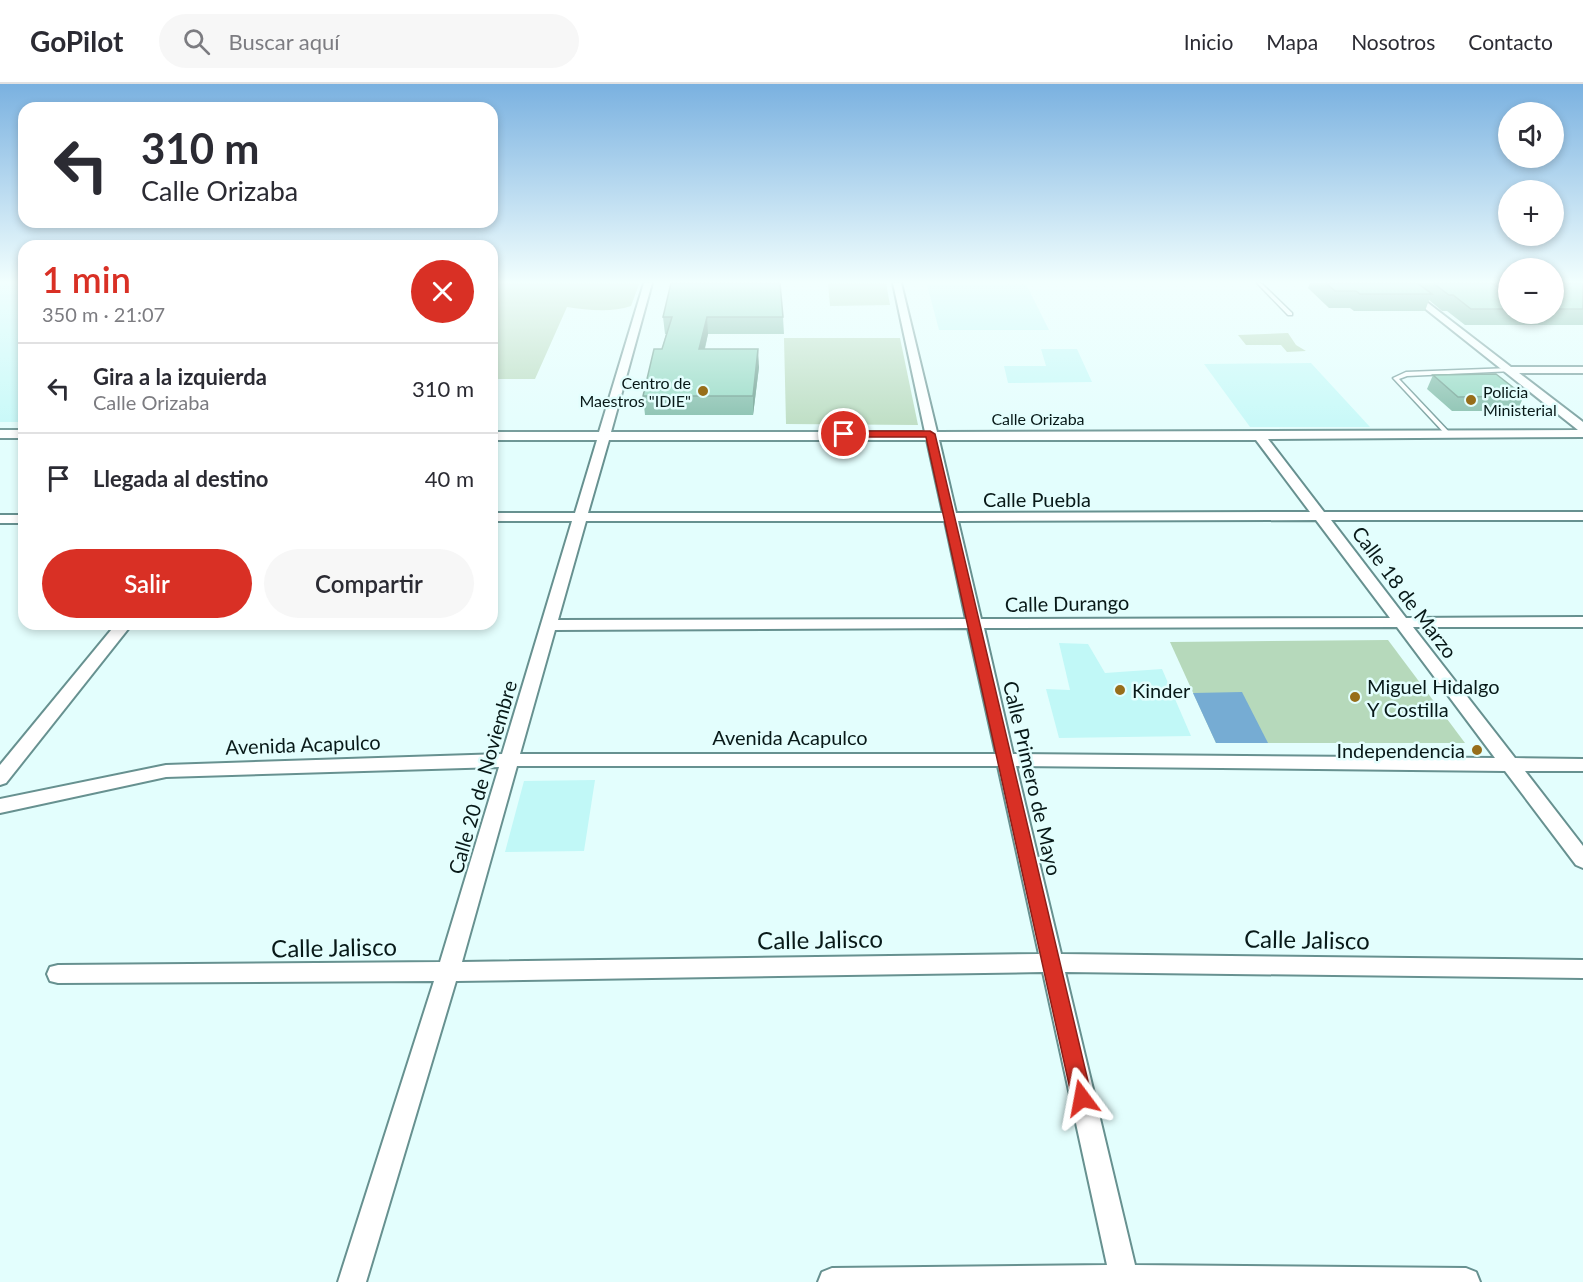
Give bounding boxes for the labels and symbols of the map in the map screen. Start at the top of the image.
place label: Centro de Maestros "IDIE" [580,373,691,410]
place label: Policia Ministerial [1483,382,1557,419]
marker: Centro de Maestros "IDIE" [696,384,710,398]
marker: Policia Ministerial [1464,393,1478,407]
pin [818,408,869,459]
street label: Calle Orizaba [991,409,1085,428]
street label: Calle Puebla [983,487,1091,511]
street label: Calle 18 de Marzo [1347,521,1463,663]
street label: Calle Durango [1005,590,1129,616]
place label: Miguel Hidalgo Y Costilla [1367,674,1500,721]
street label: Calle 20 de Noviembre [443,677,521,877]
street label: Calle Primero de Mayo [999,678,1067,878]
place label: Kinder [1132,678,1191,702]
marker: Kinder [1113,683,1127,697]
marker: Miguel Hidalgo Y Costilla [1348,690,1362,704]
street label: Avenida Acapulco [712,725,868,749]
street label: Avenida Acapulco [225,729,381,759]
place label: Independencia [1336,738,1465,762]
marker: Independencia [1470,743,1484,757]
street label: Calle Jalisco [757,923,883,955]
street label: Calle Jalisco [1244,923,1370,955]
street label: Calle Jalisco [271,931,397,963]
position arrow [1050,1066,1114,1130]

